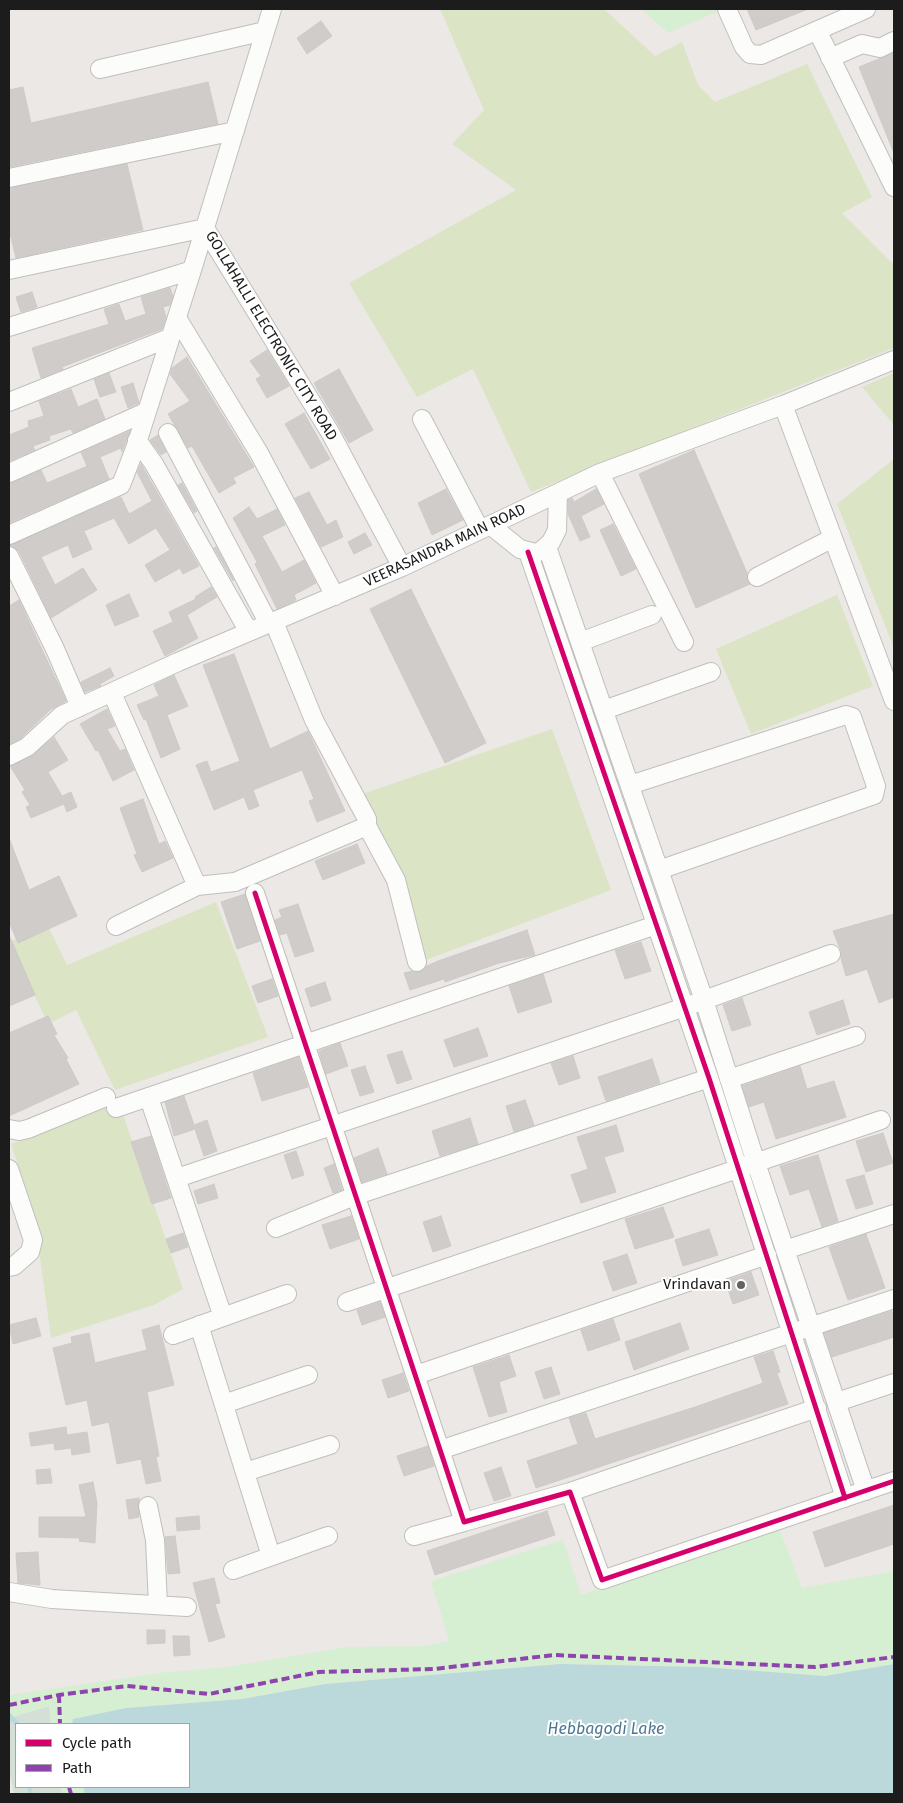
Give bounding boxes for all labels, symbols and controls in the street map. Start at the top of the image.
street label: GOLLAHALLI ELECTRONIC CITY ROAD [201,228,341,444]
street label: VEERASANDRA MAIN ROAD [361,501,529,591]
place label: Vrindavan [663,1276,731,1294]
marker: Vrindavan [735,1279,747,1291]
water label: Hebbagodi Lake [548,1720,664,1740]
legend [15,1723,190,1788]
text: Cycle path [62,1734,132,1752]
text: Path [62,1759,92,1777]

